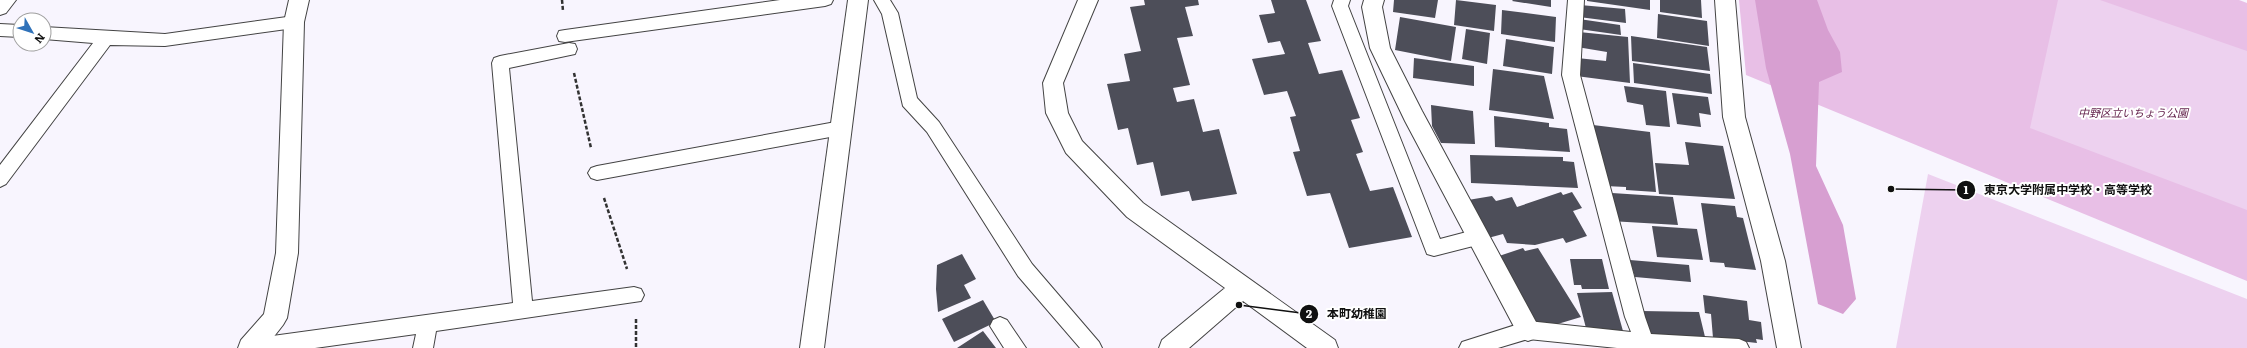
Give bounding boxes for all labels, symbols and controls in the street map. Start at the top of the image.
north arrow [12,12,52,52]
text: N [31,30,50,48]
park label: 中野区立いちょう公園 [2078,104,2190,120]
callout: 東京大学附属中学校・高等学校 [1956,178,2160,202]
text: 1 [1964,180,1969,198]
text: 東京大学附属中学校・高等学校 [1984,180,2152,198]
callout: 本町幼稚園 [1299,302,1395,326]
text: 2 [1306,304,1313,322]
text: 本町幼稚園 [1327,304,1387,322]

